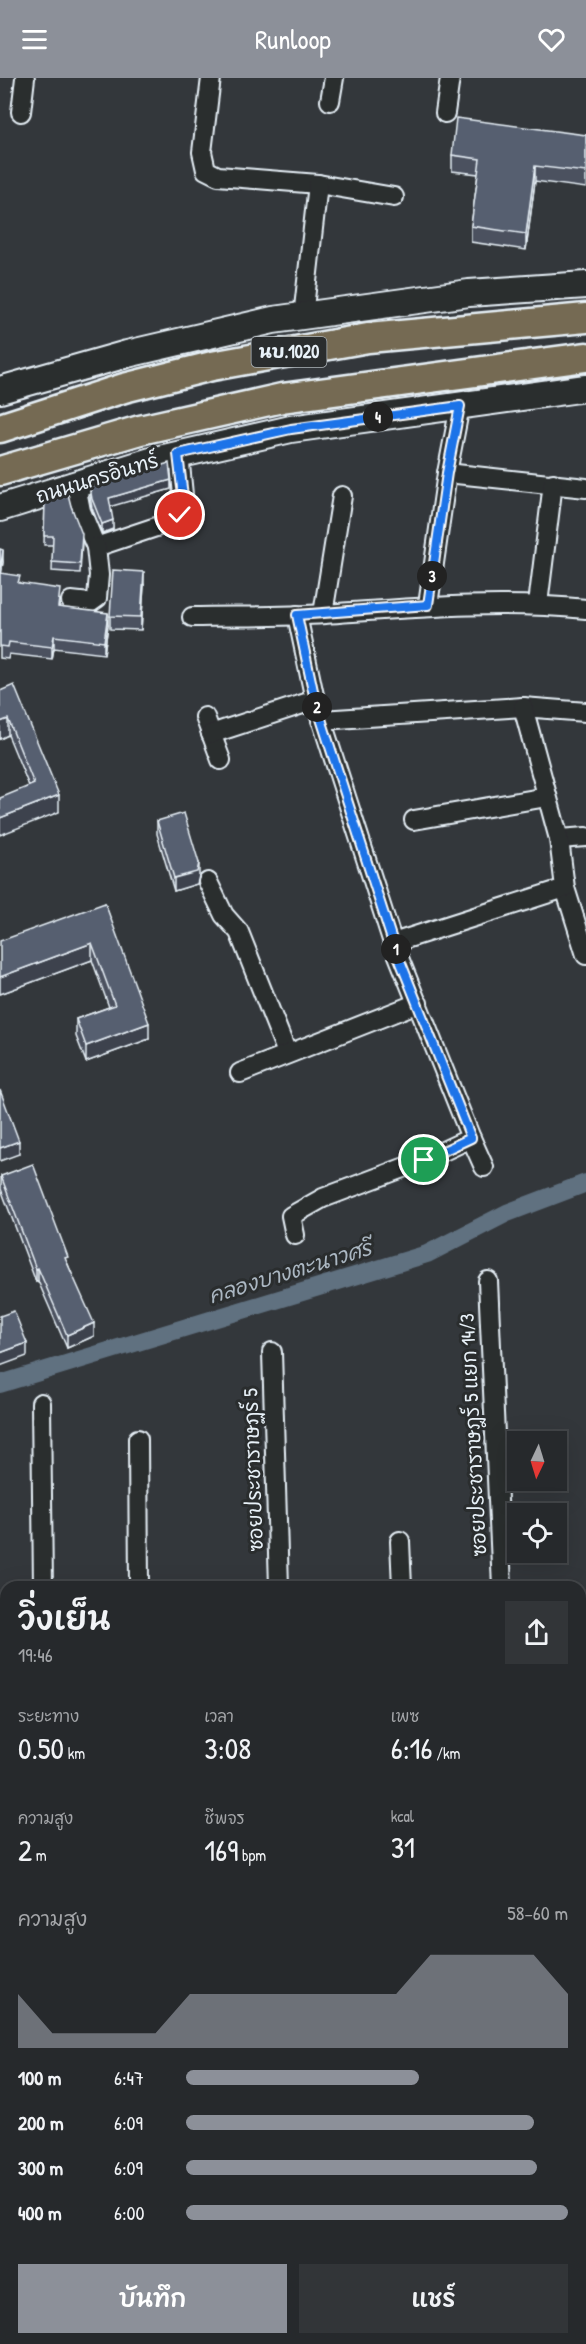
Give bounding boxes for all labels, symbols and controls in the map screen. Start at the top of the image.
text: Runloop [255,21,331,57]
icon: menu [18,23,51,56]
icon: heart [535,23,568,56]
road number: นบ.1020 [252,337,326,367]
pin: 4 [363,402,393,432]
text: 4 [375,406,381,428]
street label: ถนนนครอินทร์ [32,446,162,509]
pin [154,489,205,540]
icon: check [163,498,196,531]
pin: 3 [417,561,447,591]
text: 3 [428,565,436,587]
pin: 2 [302,692,332,722]
text: 2 [313,696,321,718]
pin: 1 [381,934,411,964]
text: 1 [393,938,399,960]
pin [398,1134,449,1185]
icon: arrive [407,1143,440,1176]
water label: คลองบางตะนาวศรี [205,1232,379,1310]
street label: ซอยประชาราษฎร์ 5 แยก 14/3 [453,1313,493,1557]
street label: ซอยประชาราษฏร์ 5 [236,1387,270,1552]
north arrow [507,1431,567,1491]
map controls [507,1431,567,1563]
button: locate [507,1503,567,1563]
text: วิ่งเย็น [18,1596,110,1640]
button: share [505,1601,568,1664]
text: 19:46 [18,1641,53,1668]
text: ระยะทาง [18,1705,79,1727]
text: เวลา [204,1705,234,1727]
text: เพซ [391,1705,419,1727]
text: 0.50 [18,1728,64,1768]
text: 3:08 [204,1728,251,1768]
text: 6:16 [391,1728,432,1768]
text: km [64,1742,85,1764]
text: /km [432,1742,460,1764]
text: kcal [391,1805,414,1827]
text: ความสูง [18,1807,73,1829]
text: ชีพจร [204,1807,245,1829]
text: 31 [391,1827,415,1867]
text: 2 [18,1830,32,1870]
text: 169 [204,1830,238,1870]
text: m [32,1844,47,1866]
text: bpm [238,1844,266,1866]
text: 58–60 m [507,1899,568,1926]
text: ความสูง [18,1905,87,1932]
text: 100 m [18,2064,61,2091]
text: 6:47 [114,2064,144,2091]
text: 200 m [18,2109,63,2136]
text: 6:09 [114,2109,143,2136]
text: 300 m [18,2154,63,2181]
text: 6:09 [114,2154,143,2181]
text: 400 m [18,2199,62,2226]
text: 6:00 [114,2199,145,2226]
button: บันทึก [18,2264,287,2333]
button: แชร์ [299,2264,568,2333]

